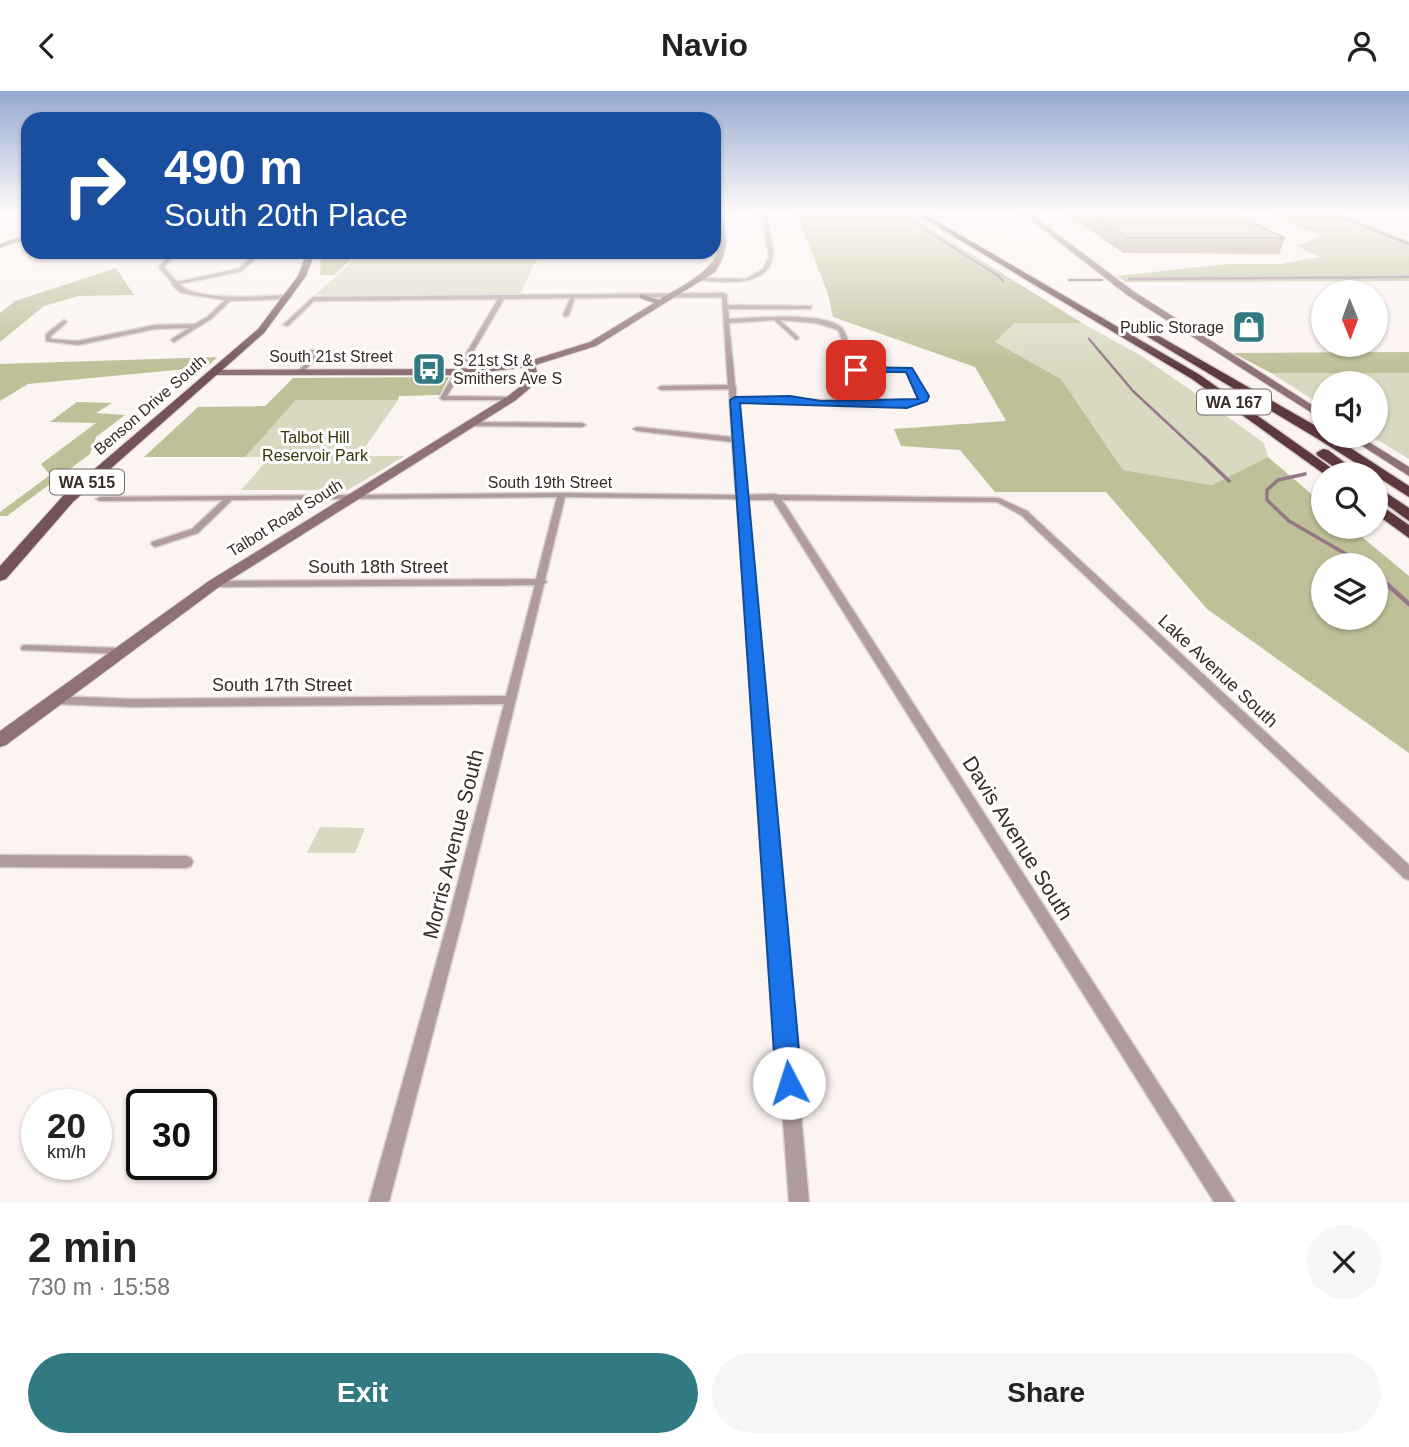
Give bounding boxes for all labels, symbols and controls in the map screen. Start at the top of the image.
icon: back [28,27,66,65]
text: Navio [661,27,748,63]
icon: person [1343,27,1381,65]
icon: right [49,140,140,231]
text: 490 m [164,140,303,194]
text: South 20th Place [164,197,408,233]
north arrow [1311,280,1388,357]
map controls [1311,280,1388,630]
shop icon: Public Storage [1230,308,1268,346]
place label: Public Storage [1120,319,1224,336]
pin [826,340,886,400]
street label: South 21st Street [269,348,393,365]
bus stop icon: S 21st St & Smithers Ave S [410,350,448,388]
icon: arrive [837,351,875,389]
street label: Benson Drive South [91,352,209,458]
place label: S 21st St & Smithers Ave S [453,352,562,387]
button: sound [1311,371,1388,448]
road number: WA 167 [1197,389,1271,415]
park label: Talbot Hill Reservoir Park [262,429,369,464]
button: search [1311,462,1388,539]
road number: WA 515 [50,469,124,495]
street label: South 19th Street [488,474,613,491]
street label: Talbot Road South [225,476,345,560]
button: layers [1311,553,1388,630]
street label: South 18th Street [308,557,448,577]
street label: Lake Avenue South [1154,611,1282,731]
street label: South 17th Street [212,675,352,695]
street label: Morris Avenue South [418,747,488,941]
street label: Davis Avenue South [958,752,1078,924]
position arrow [752,1046,826,1120]
speed limit sign: 30 [126,1089,217,1180]
text: 20 [47,1106,86,1145]
text: km/h [47,1142,86,1162]
text: 2 min [28,1224,138,1271]
button: close [1307,1225,1381,1299]
text: 730 m · 15:58 [28,1274,170,1300]
button: Exit [28,1353,698,1433]
button: Share [712,1353,1381,1433]

